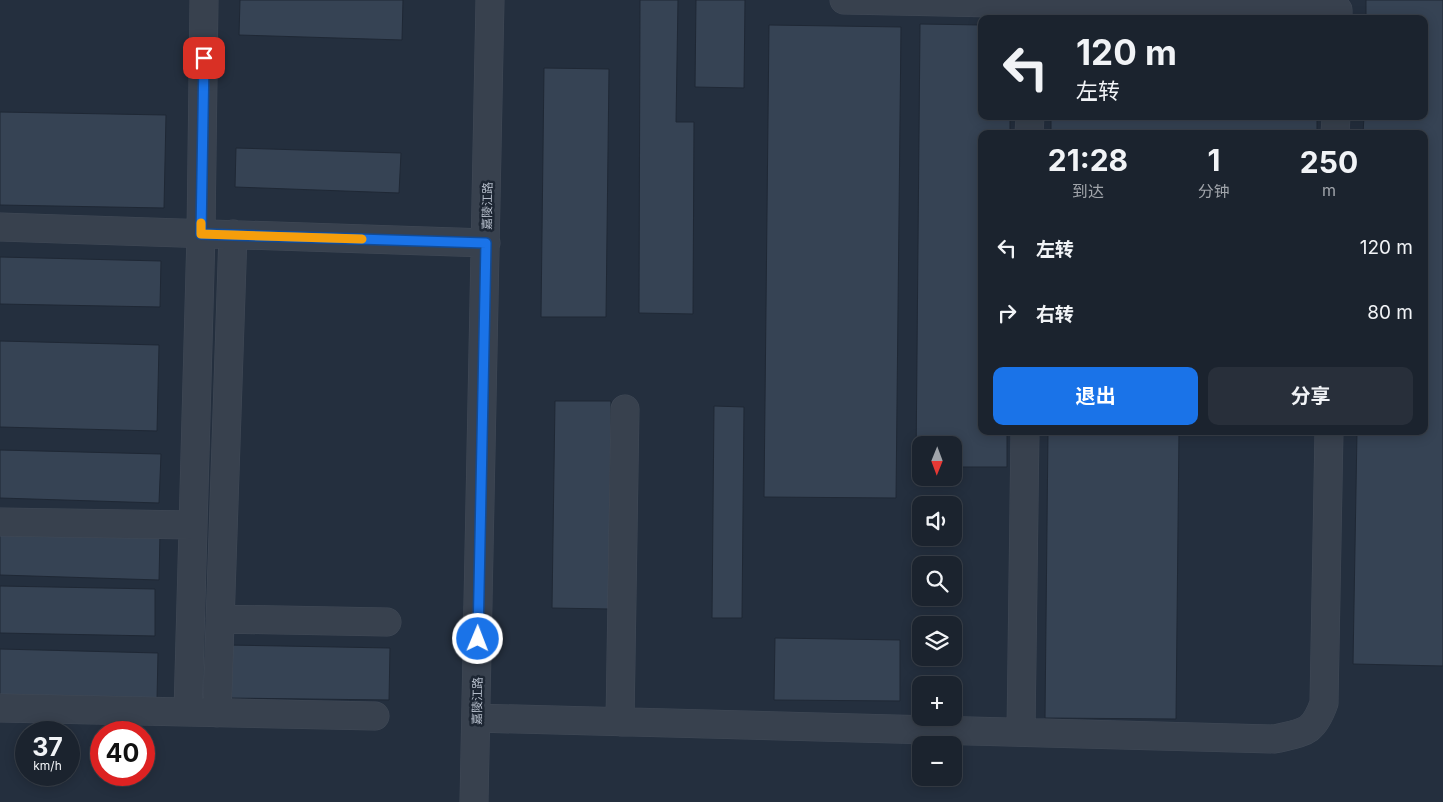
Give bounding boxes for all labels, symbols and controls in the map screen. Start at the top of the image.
text: 120 m [1076,31,1177,73]
icon: left [993,35,1058,100]
pin [183,37,225,79]
icon: arrive [190,44,218,72]
text: 左转 [1076,78,1120,104]
text: 21:28 [1048,142,1128,178]
text: 1 [1208,142,1220,178]
text: 250 [1300,144,1358,180]
text: m [1322,180,1336,200]
text: 到达 [1072,181,1104,201]
text: 分钟 [1198,181,1230,201]
street label: 嘉陵江路 [479,182,495,230]
icon: left [993,234,1021,262]
text: 120 m [1360,236,1413,259]
text: 左转 [1036,238,1074,261]
icon: right [993,299,1021,327]
text: 80 m [1367,301,1413,324]
text: 右转 [1036,303,1074,326]
button: 退出 [993,367,1198,425]
button: 分享 [1208,367,1413,425]
north arrow [912,436,962,486]
map controls [912,436,962,786]
button: sound [912,496,962,546]
button: search [912,556,962,606]
position arrow [451,612,503,664]
button: layers [912,616,962,666]
button: + [912,676,962,726]
street label: 嘉陵江路 [469,677,485,725]
speed limit sign: 40 [90,721,155,786]
text: 37 [32,732,63,762]
button: − [912,736,962,786]
text: km/h [33,758,62,773]

